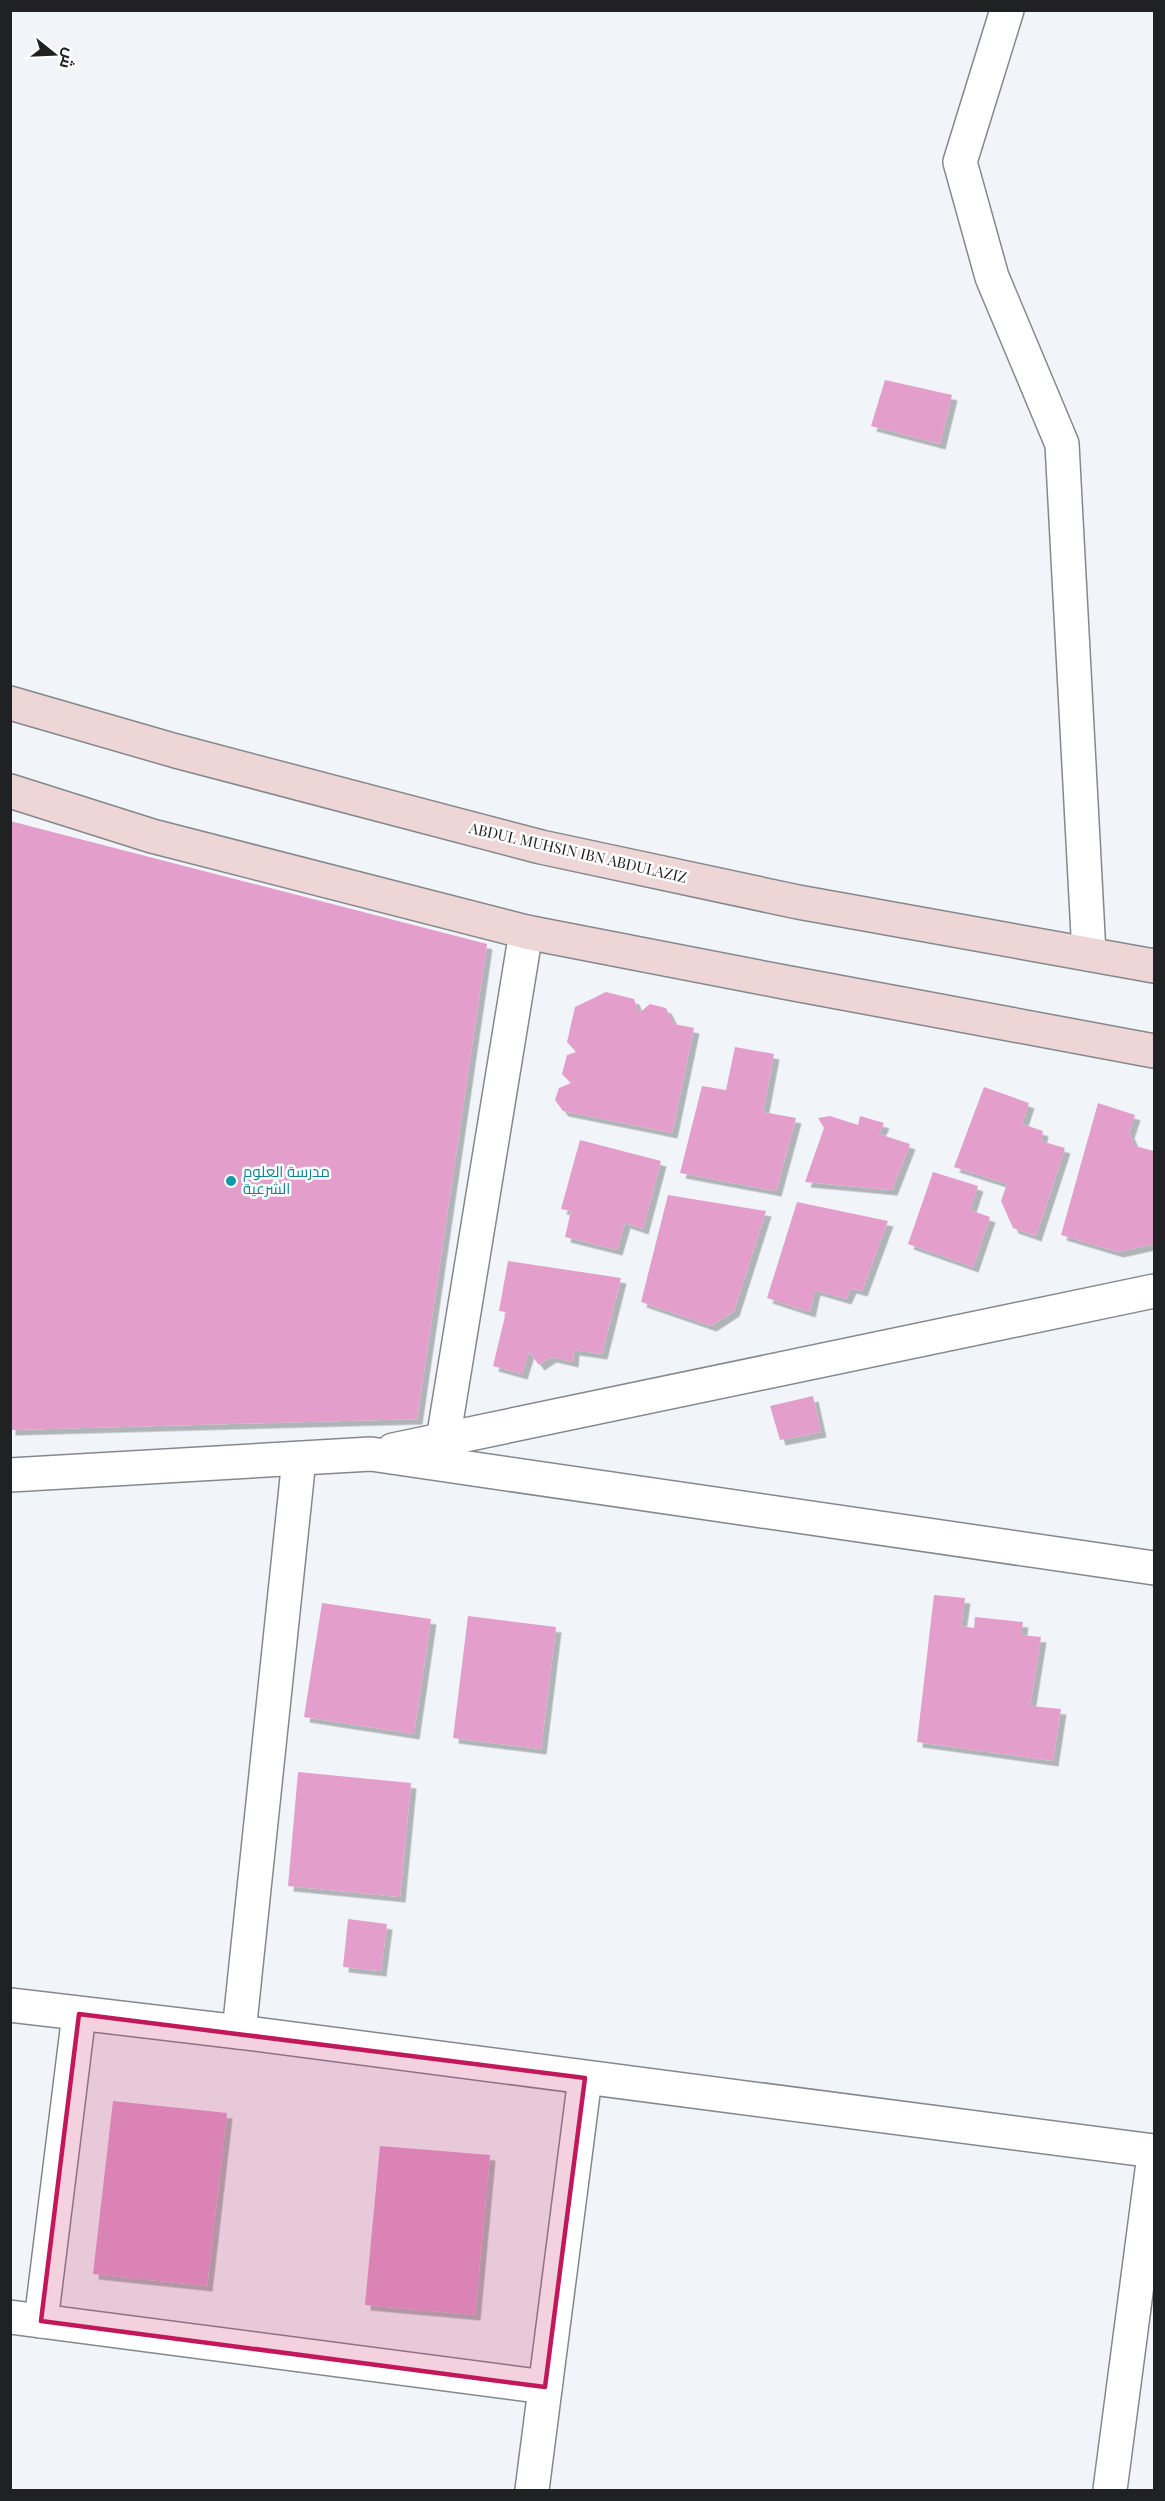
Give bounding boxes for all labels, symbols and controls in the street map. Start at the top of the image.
north arrow [24,24,84,84]
text: ش [56,46,82,72]
street label: ABDUL MUHSIN IBN ABDULAZIZ [466,817,689,887]
place label: مدرسة العلوم الشرعية [243,1161,330,1198]
marker: مدرسة العلوم الشرعية [224,1174,238,1188]

